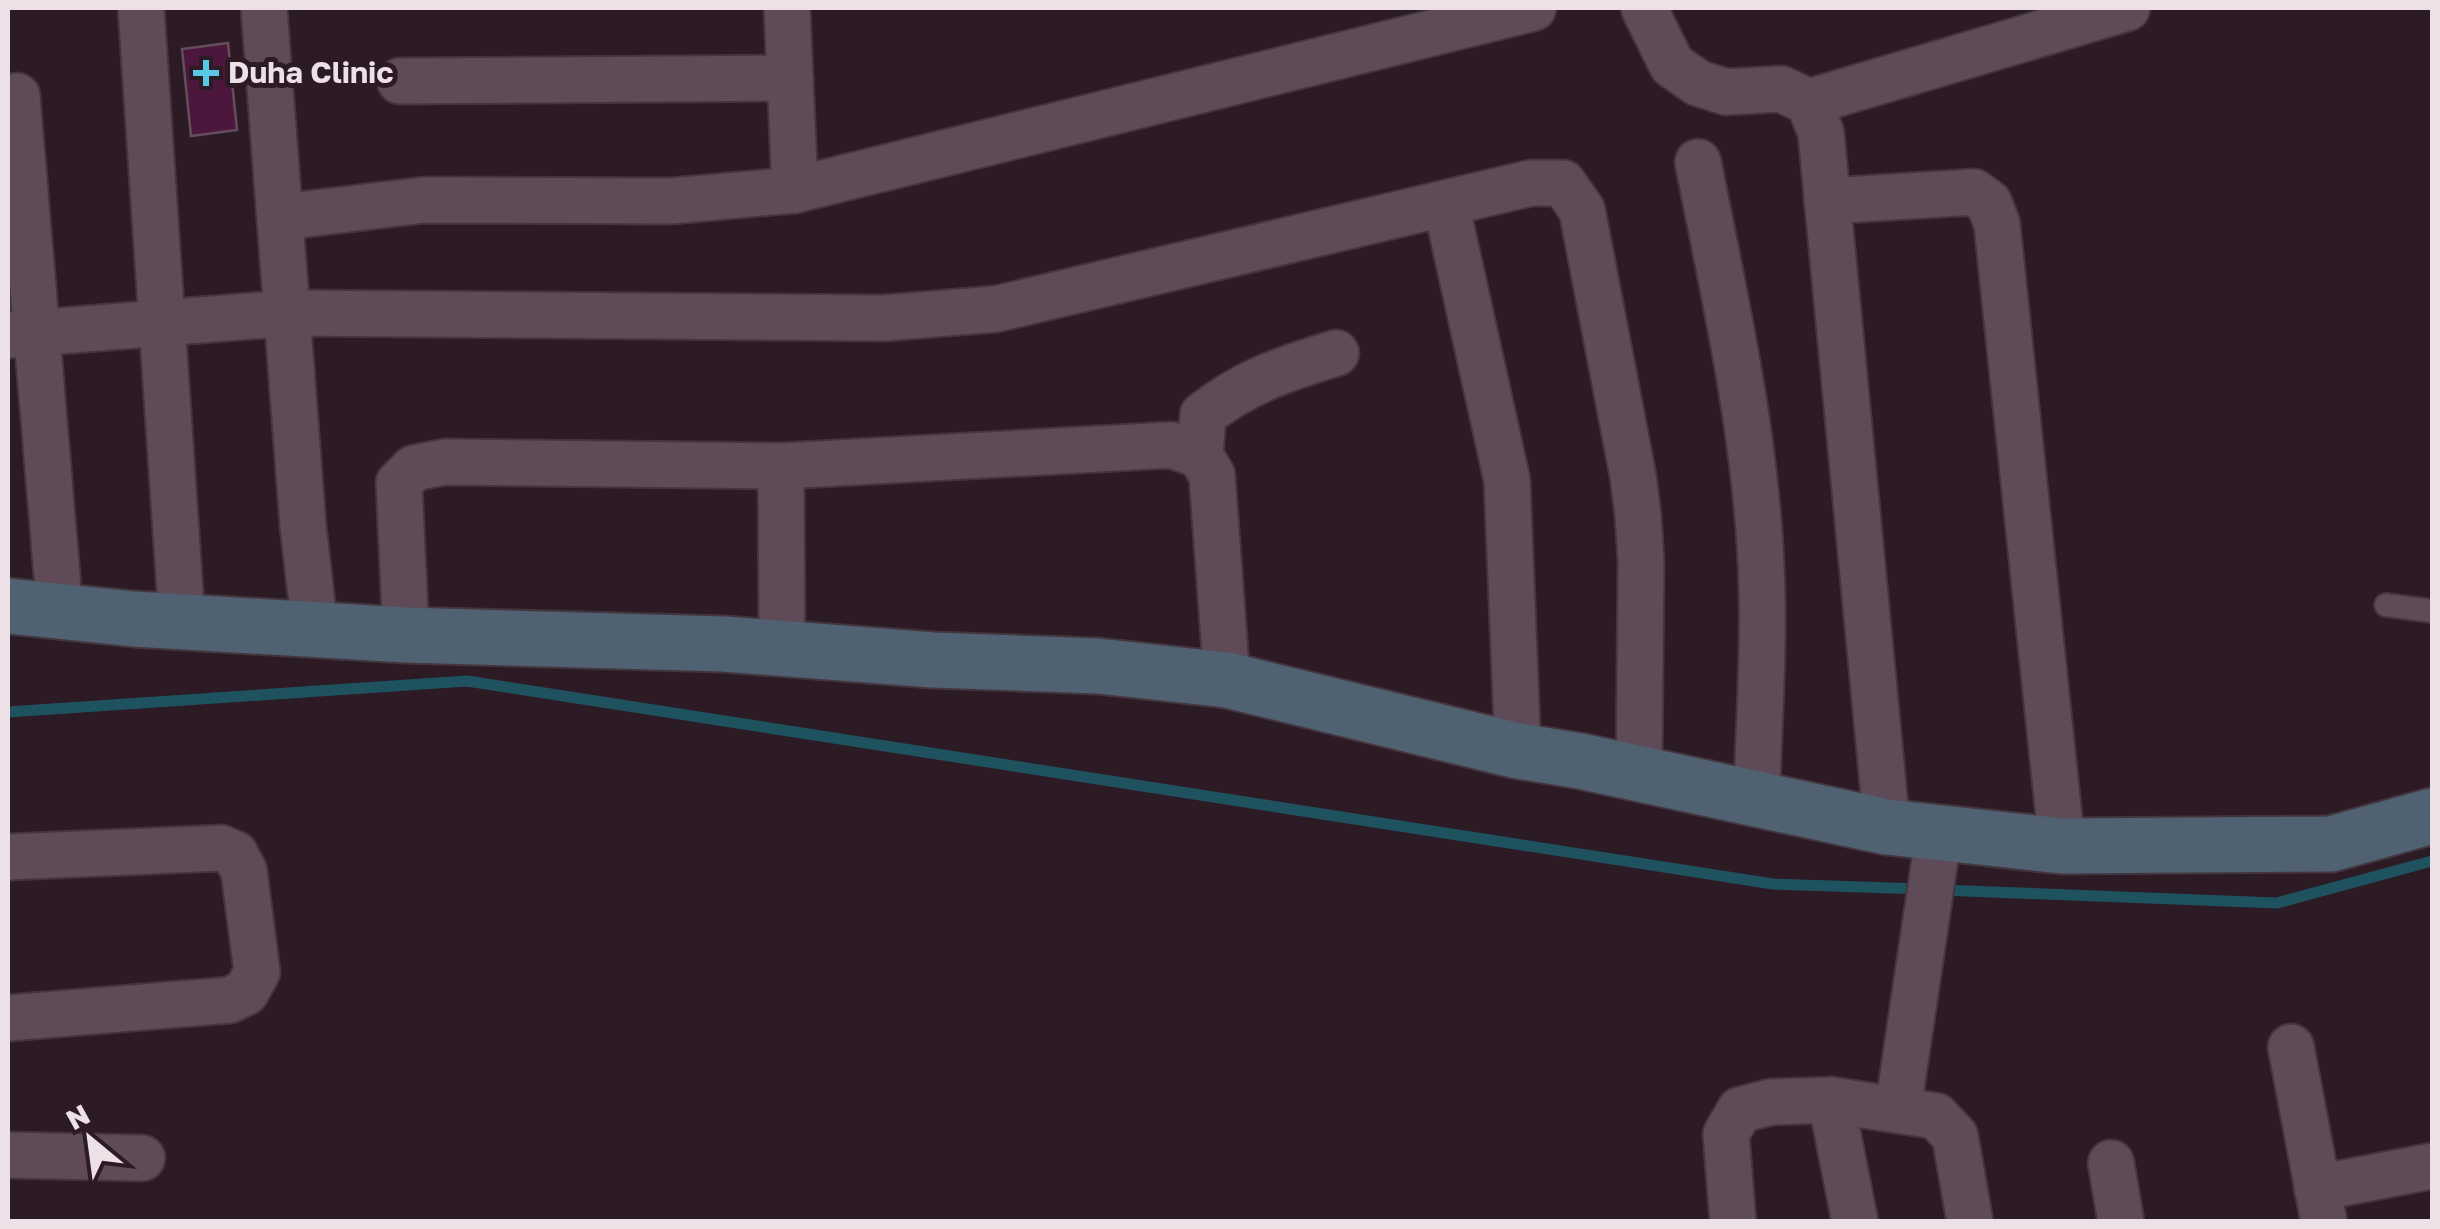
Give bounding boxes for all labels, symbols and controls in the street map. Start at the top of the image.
place label: Duha Clinic [228,54,394,90]
marker: Duha Clinic [193,60,219,86]
north arrow [40,1089,140,1189]
text: N [60,1097,95,1136]

